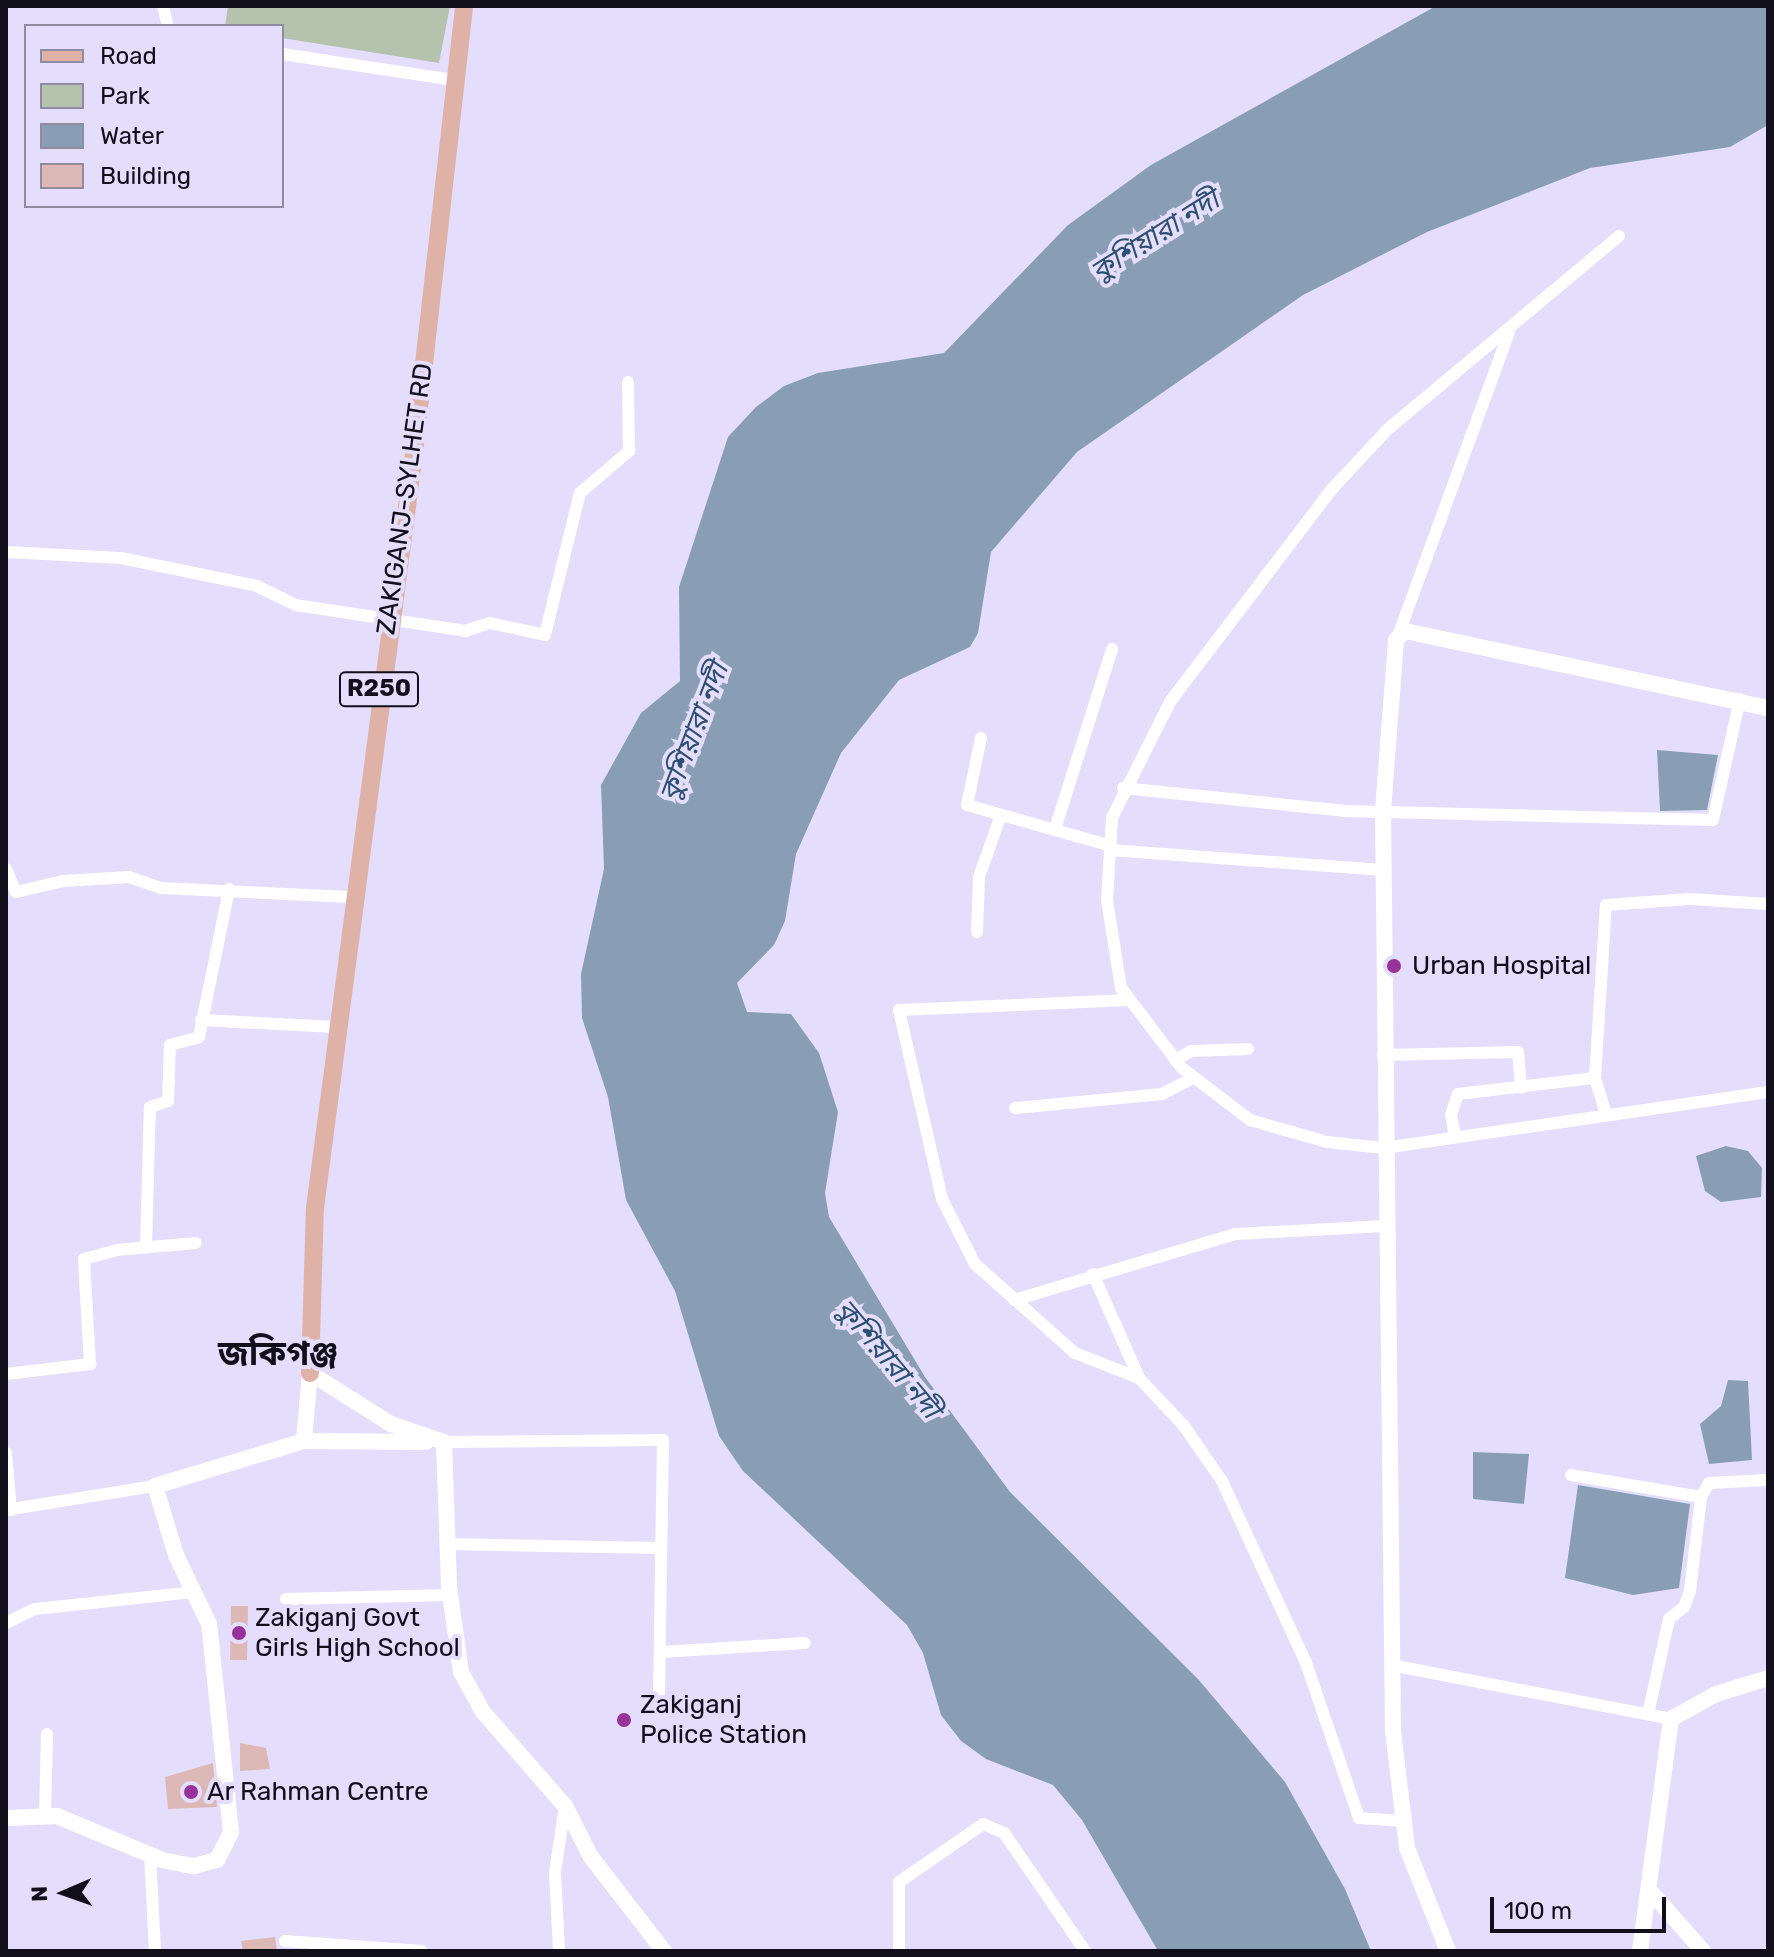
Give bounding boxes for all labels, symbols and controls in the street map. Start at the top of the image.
legend [24,24,284,208]
text: Road [100,42,157,70]
text: Park [100,82,150,110]
text: Water [100,122,164,150]
text: Building [100,162,191,190]
water label: কুশিয়ারা নদী [1085,183,1225,289]
street label: ZAKIGANJ-SYLHET RD [370,361,440,637]
water label: কুশিয়ারা নদী [652,658,736,806]
road number: R250 [337,669,421,709]
place label: Urban Hospital [1412,950,1591,982]
marker: Urban Hospital [1383,955,1405,977]
water label: কুশিয়ারা নদী [829,1293,947,1425]
district label: জকিগঞ্জ [218,1334,338,1374]
place label: Zakiganj Govt Girls High School [255,1602,460,1664]
marker: Zakiganj Govt Girls High School [230,1624,248,1642]
place label: Zakiganj Police Station [640,1689,807,1750]
marker: Zakiganj Police Station [615,1711,633,1729]
place label: Ar Rahman Centre [207,1776,429,1808]
marker: Ar Rahman Centre [182,1783,200,1801]
north arrow [24,1853,104,1933]
scale bar [1494,1881,1670,1931]
text: N [26,1885,53,1902]
text: 100 m [1504,1897,1572,1925]

